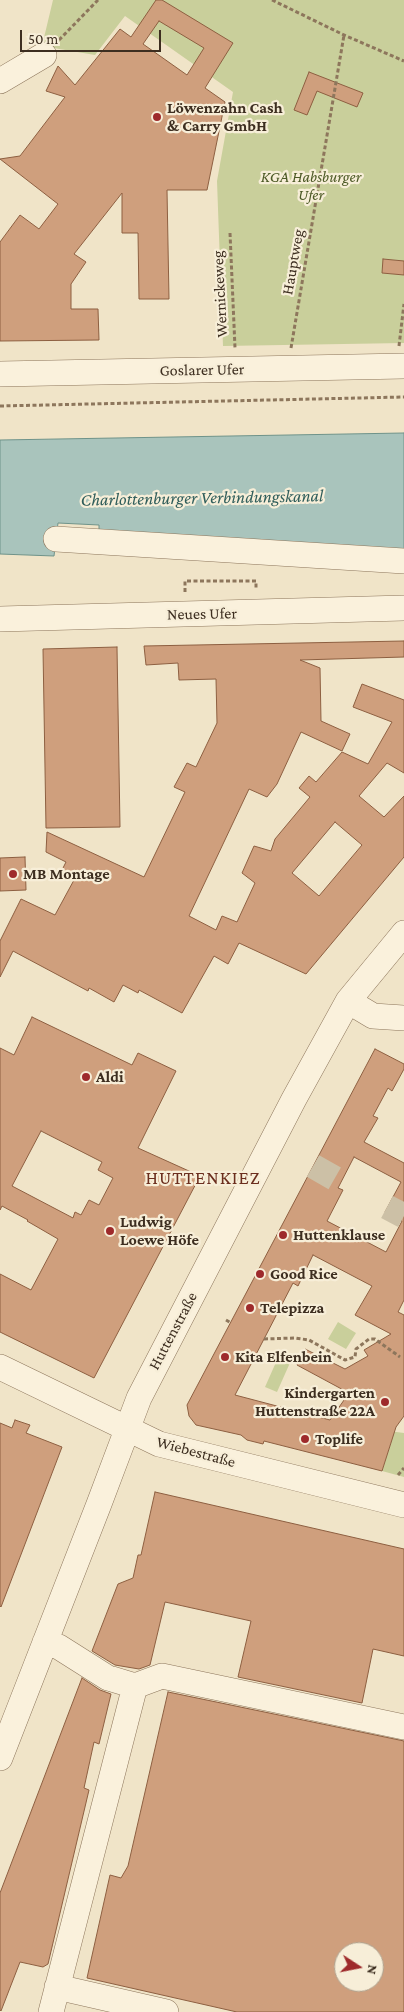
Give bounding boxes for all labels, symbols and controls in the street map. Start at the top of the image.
scale bar [22,20,164,52]
text: 50 m [28,31,58,47]
place label: Löwenzahn Cash & Carry GmbH [167,98,283,136]
marker: Löwenzahn Cash & Carry GmbH [151,111,163,123]
park label: KGA Habsburger Ufer [261,167,361,205]
street label: Hauptweg [278,228,308,296]
street label: Wernickeweg [208,250,232,338]
street label: Goslarer Ufer [159,360,245,380]
water label: Charlottenburger Verbindungskanal [80,485,324,511]
street label: Neues Ufer [167,604,237,624]
place label: MB Montage [23,864,110,884]
marker: MB Montage [7,868,19,880]
place label: Aldi [96,1067,124,1087]
marker: Aldi [80,1071,92,1083]
district label: HUTTENKIEZ [144,1167,262,1189]
place label: Ludwig Loewe Höfe [120,1212,199,1250]
marker: Ludwig Loewe Höfe [104,1225,116,1237]
place label: Huttenklause [293,1225,385,1245]
marker: Huttenklause [277,1229,289,1241]
place label: Good Rice [270,1264,338,1284]
marker: Good Rice [254,1268,266,1280]
street label: Huttenstraße [144,1289,202,1373]
place label: Telepizza [260,1298,324,1318]
marker: Telepizza [244,1302,256,1314]
place label: Kita Elfenbein [235,1347,332,1367]
marker: Kita Elfenbein [219,1351,231,1363]
place label: Kindergarten Huttenstraße 22A [255,1383,375,1421]
marker: Kindergarten Huttenstraße 22A [379,1396,391,1408]
place label: Toplife [315,1429,363,1449]
street label: Wiebestraße [154,1432,238,1472]
marker: Toplife [299,1433,311,1445]
north arrow [334,1942,384,1992]
text: N [364,1963,382,1976]

